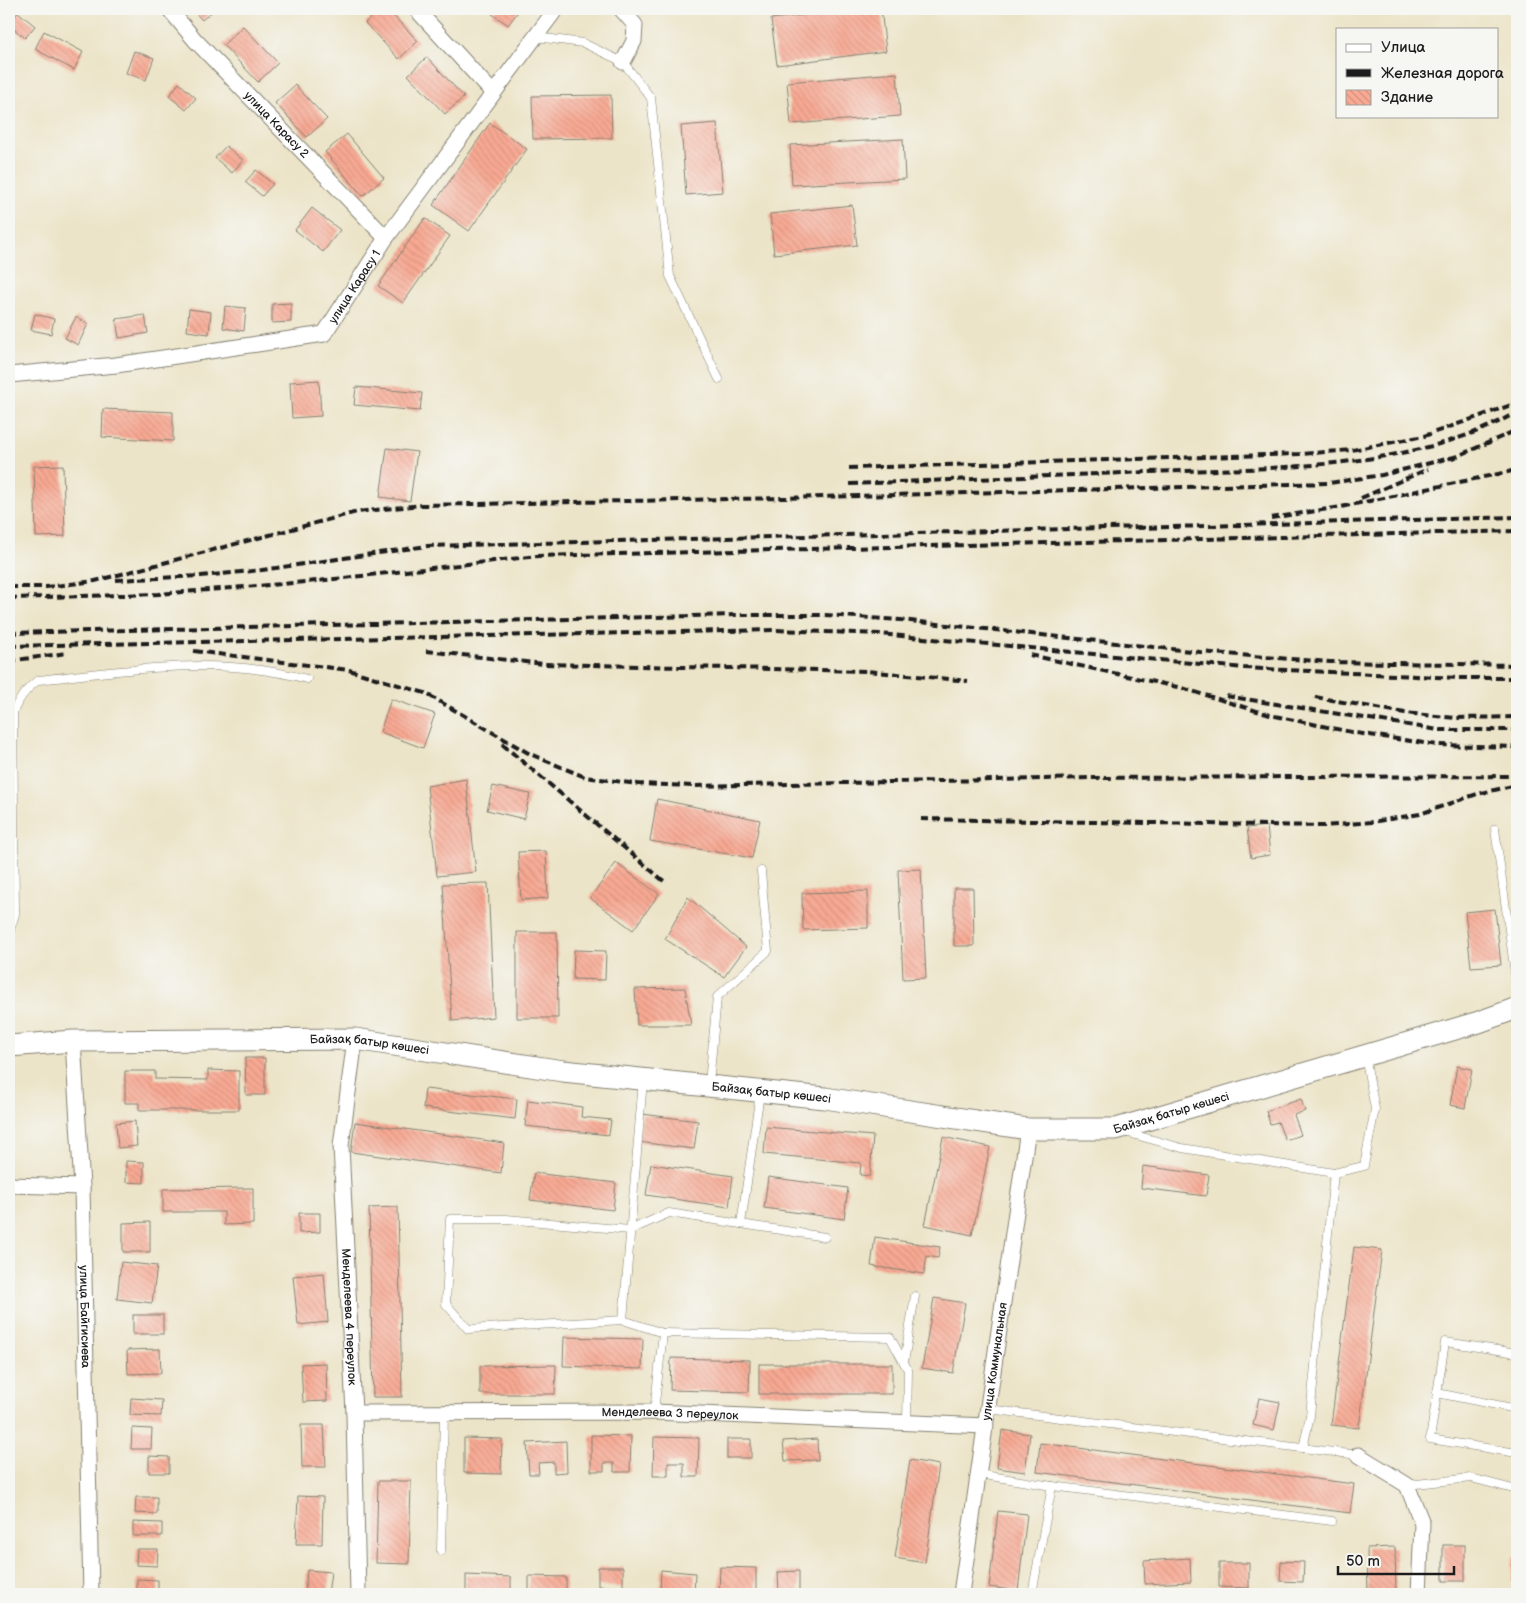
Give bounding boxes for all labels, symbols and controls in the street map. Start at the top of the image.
legend [1336,28,1498,118]
text: Улица [1381,38,1426,57]
text: Железная дорога [1381,64,1504,83]
street label: улица Карасу 2 [241,88,312,161]
text: Здание [1381,88,1433,107]
street label: улица Карасу 1 [325,247,384,326]
street label: Байзақ батыр көшесі [310,1031,430,1058]
street label: Байзақ батыр көшесі [711,1079,832,1106]
street label: Байзақ батыр көшесі [1112,1089,1231,1137]
street label: Менделеева 4 переулок [338,1248,360,1386]
street label: улица Байгисиева [76,1265,94,1368]
street label: улица Коммунальная [979,1301,1010,1421]
street label: Менделеева 3 переулок [601,1404,739,1423]
scale bar [1338,1543,1455,1575]
text: 50 m [1346,1552,1380,1571]

